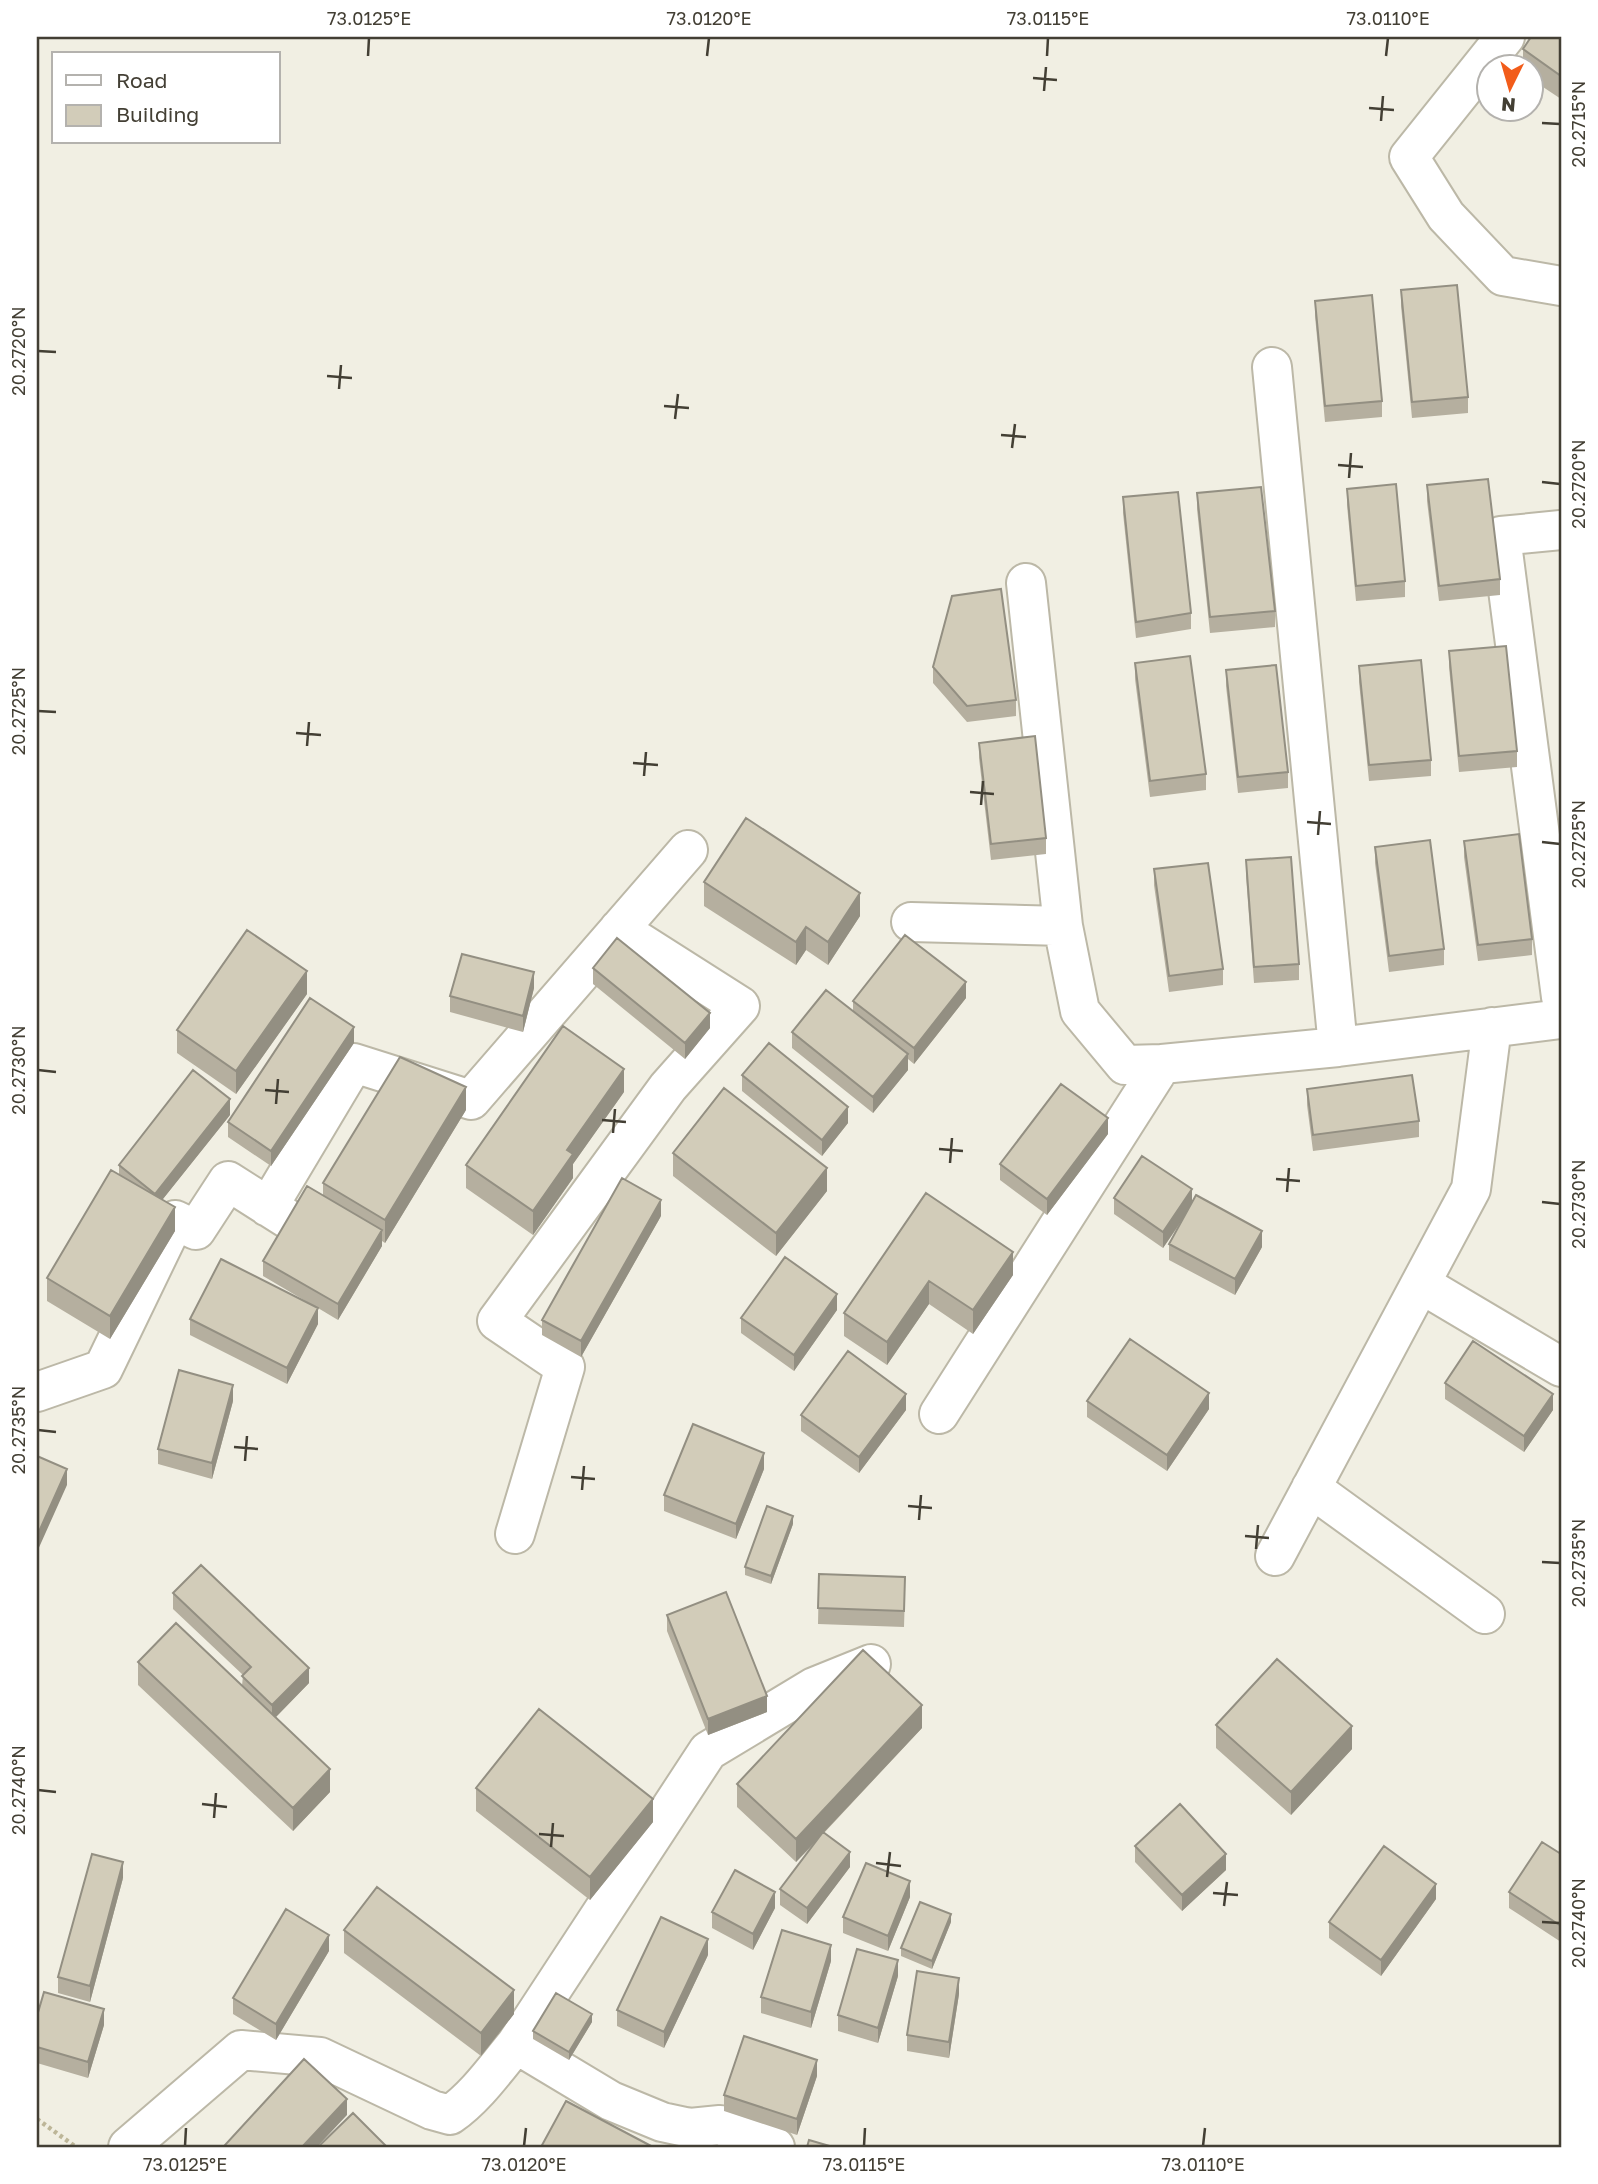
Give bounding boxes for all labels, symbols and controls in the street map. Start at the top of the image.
text: 73.0125°E [327,7,411,29]
text: 73.0120°E [667,7,751,29]
text: 73.0115°E [1007,7,1089,29]
text: 73.0110°E [1346,7,1430,29]
legend [52,52,280,144]
north arrow [1476,52,1546,122]
text: Road [116,67,167,93]
text: 20.2715°N [1567,81,1589,167]
text: N [1500,93,1517,118]
text: Building [116,101,199,127]
text: 20.2720°N [7,306,29,396]
text: 20.2720°N [1567,439,1589,529]
text: 20.2725°N [7,667,29,755]
text: 20.2725°N [1567,800,1589,888]
text: 20.2730°N [7,1025,29,1115]
text: 20.2730°N [1567,1159,1589,1249]
text: 20.2735°N [7,1386,29,1474]
text: 20.2735°N [1567,1519,1589,1607]
text: 20.2740°N [7,1745,29,1835]
text: 20.2740°N [1567,1878,1589,1968]
text: 73.0125°E [143,2153,227,2175]
text: 73.0120°E [482,2153,566,2175]
text: 73.0115°E [823,2153,905,2175]
text: 73.0110°E [1161,2153,1245,2175]

